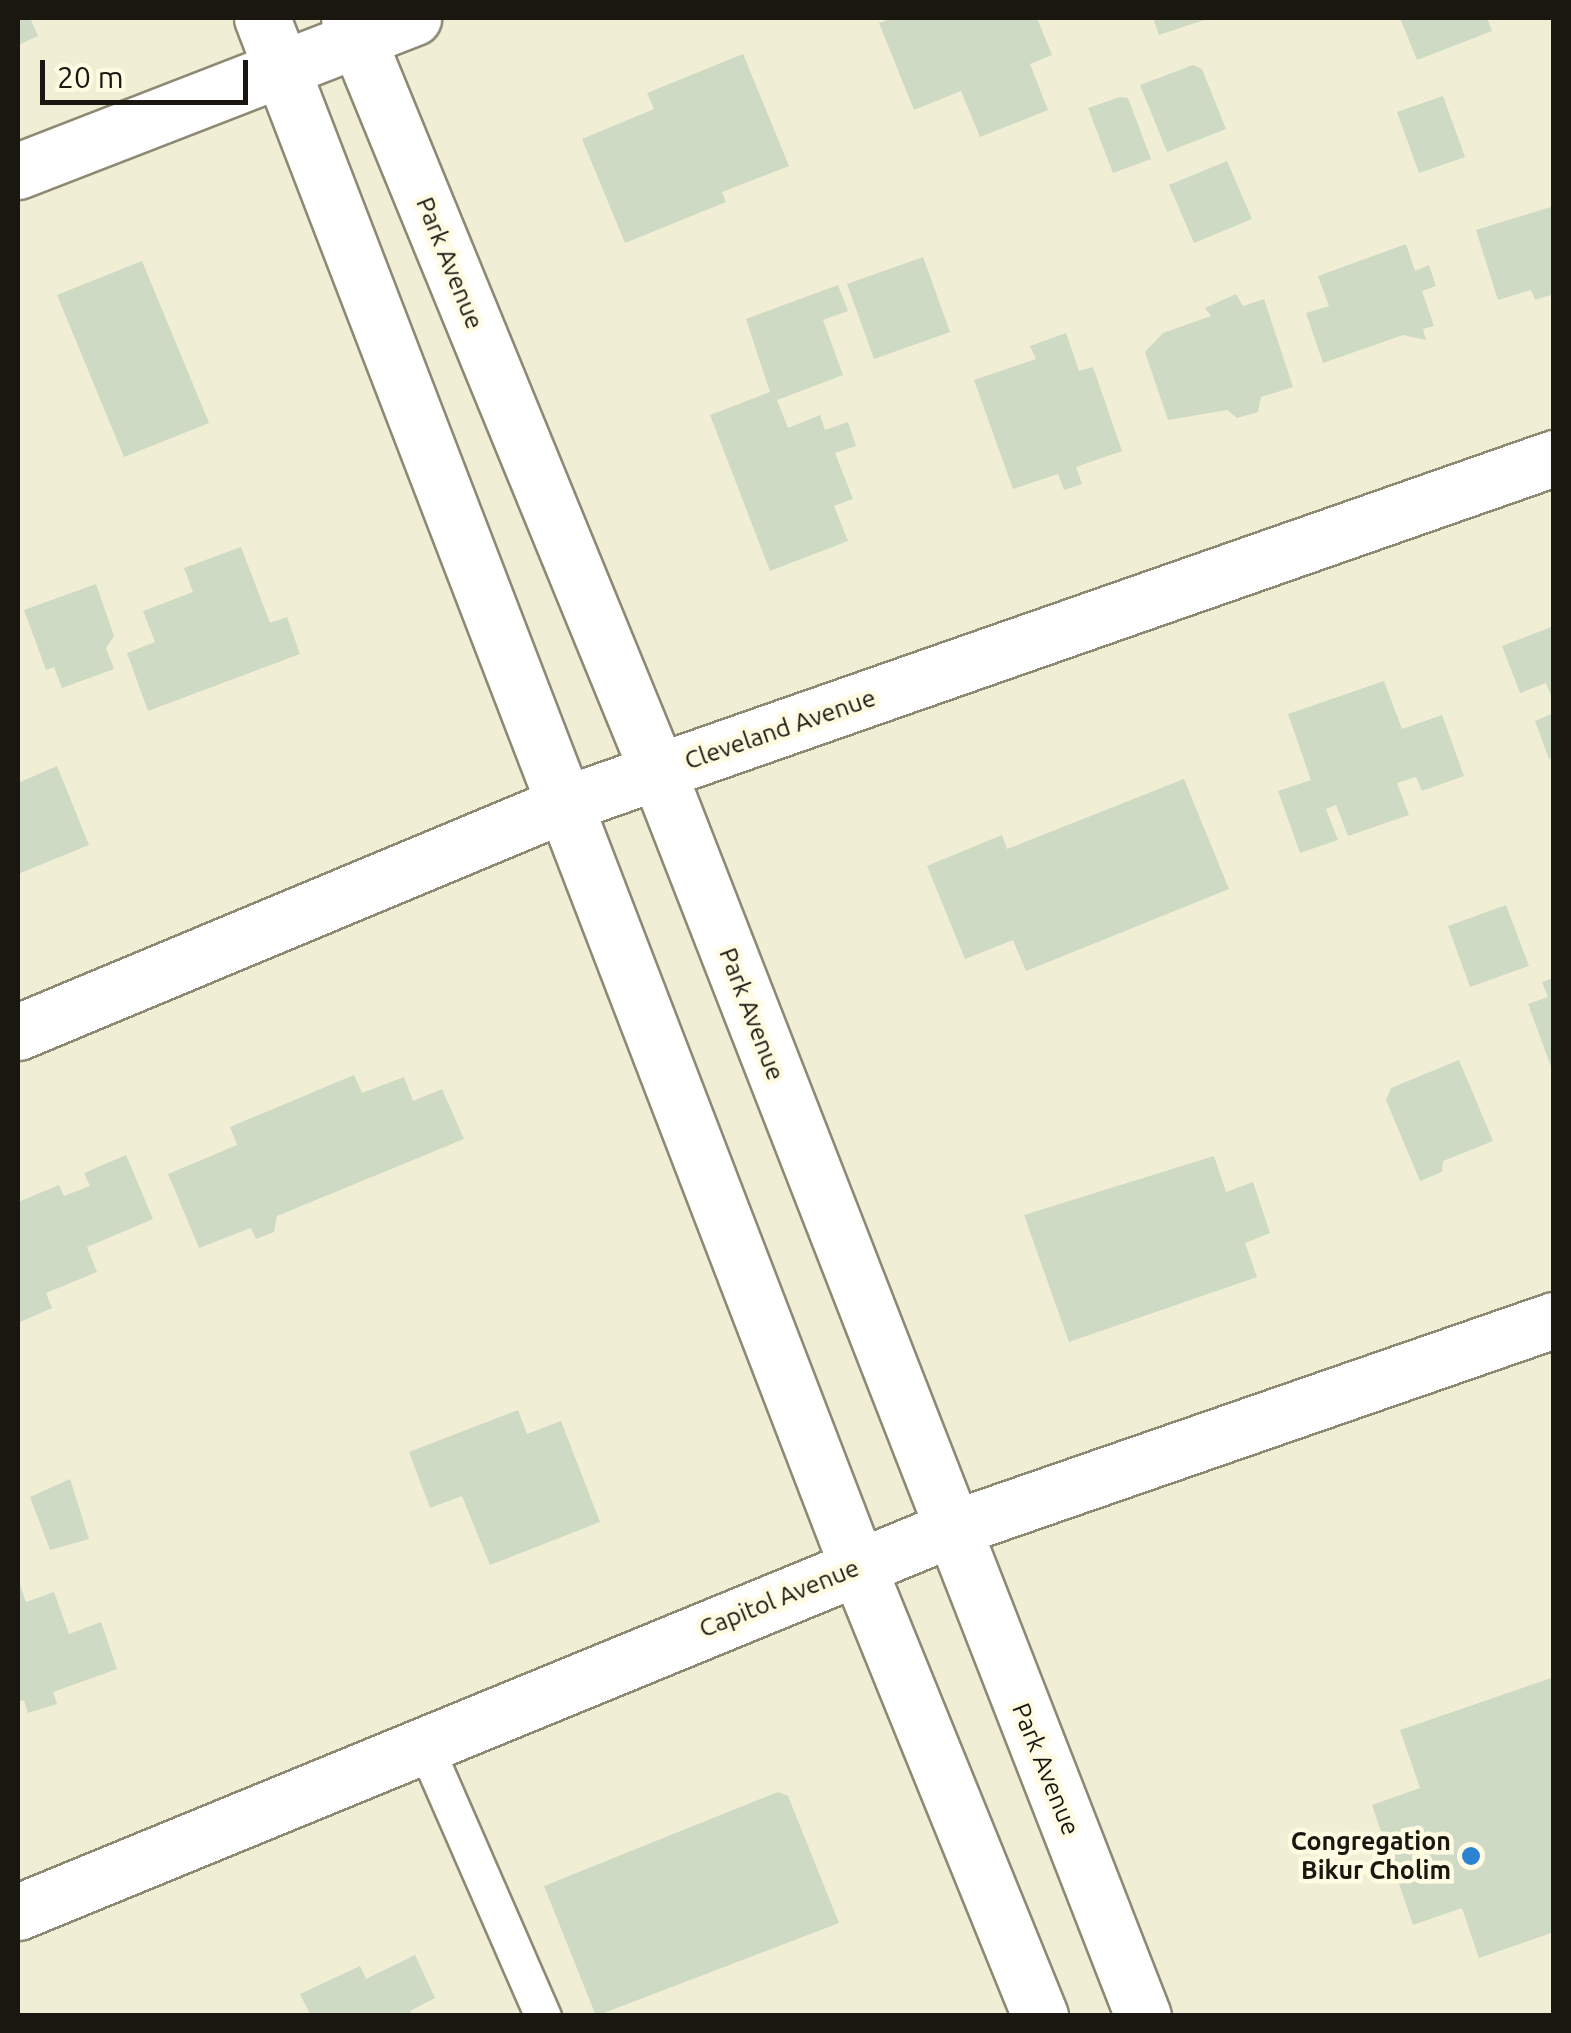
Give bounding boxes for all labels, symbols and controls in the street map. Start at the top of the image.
scale bar [45,40,252,102]
text: 20 m [57,60,124,94]
street label: Park Avenue [410,193,490,333]
street label: Cleveland Avenue [681,682,879,776]
street label: Park Avenue [713,943,791,1085]
street label: Capitol Avenue [695,1552,863,1644]
street label: Park Avenue [1006,1699,1086,1839]
place label: Congregation Bikur Cholim [1291,1827,1451,1886]
marker: Congregation Bikur Cholim [1460,1845,1482,1867]

